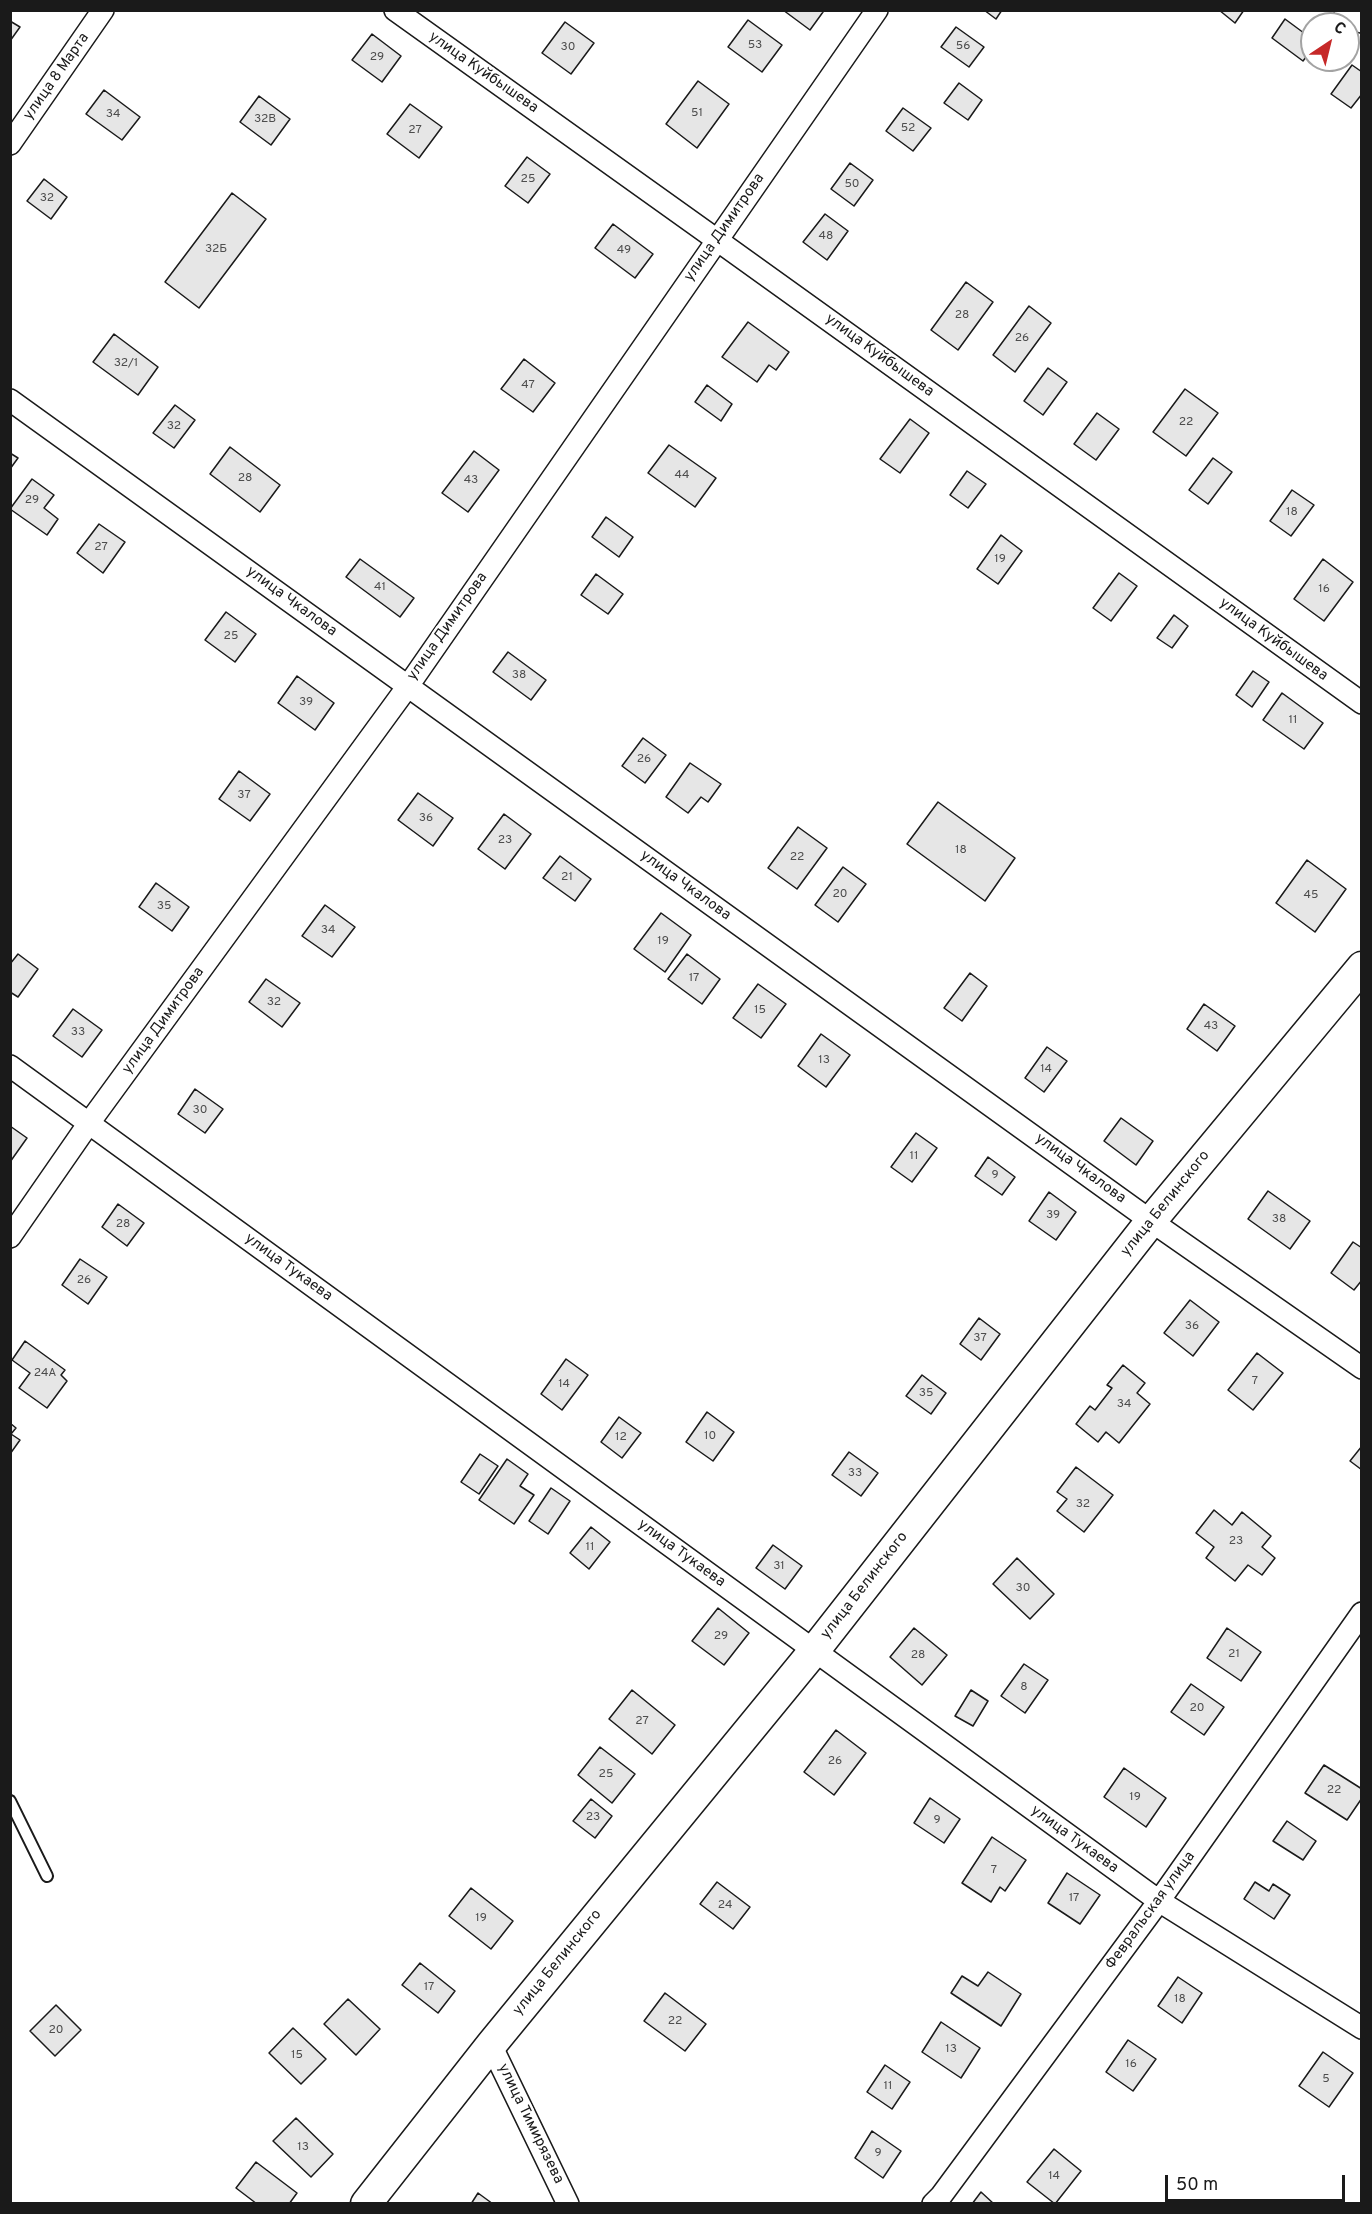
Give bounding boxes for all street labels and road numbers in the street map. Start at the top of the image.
street label: улица Куйбышева [425,28,541,118]
street label: улица 8 Марта [20,30,94,124]
street label: улица Димитрова [681,170,769,286]
street label: улица Куйбышева [821,311,937,401]
street label: улица Чкалова [242,563,340,641]
street label: улица Димитрова [404,569,492,685]
street label: улица Куйбышева [1215,595,1331,685]
street label: улица Чкалова [636,847,734,925]
street label: улица Димитрова [119,964,209,1078]
street label: улица Чкалова [1031,1130,1129,1208]
street label: улица Белинского [1118,1147,1214,1261]
street label: улица Тукаева [241,1230,335,1306]
street label: улица Тукаева [634,1516,728,1592]
street label: улица Белинского [818,1529,912,1643]
street label: улица Тукаева [1027,1802,1121,1878]
street label: Февральская улица [1102,1848,1200,1974]
street label: улица Белинского [510,1906,606,2020]
street label: улица Тимирязева [493,2061,567,2187]

